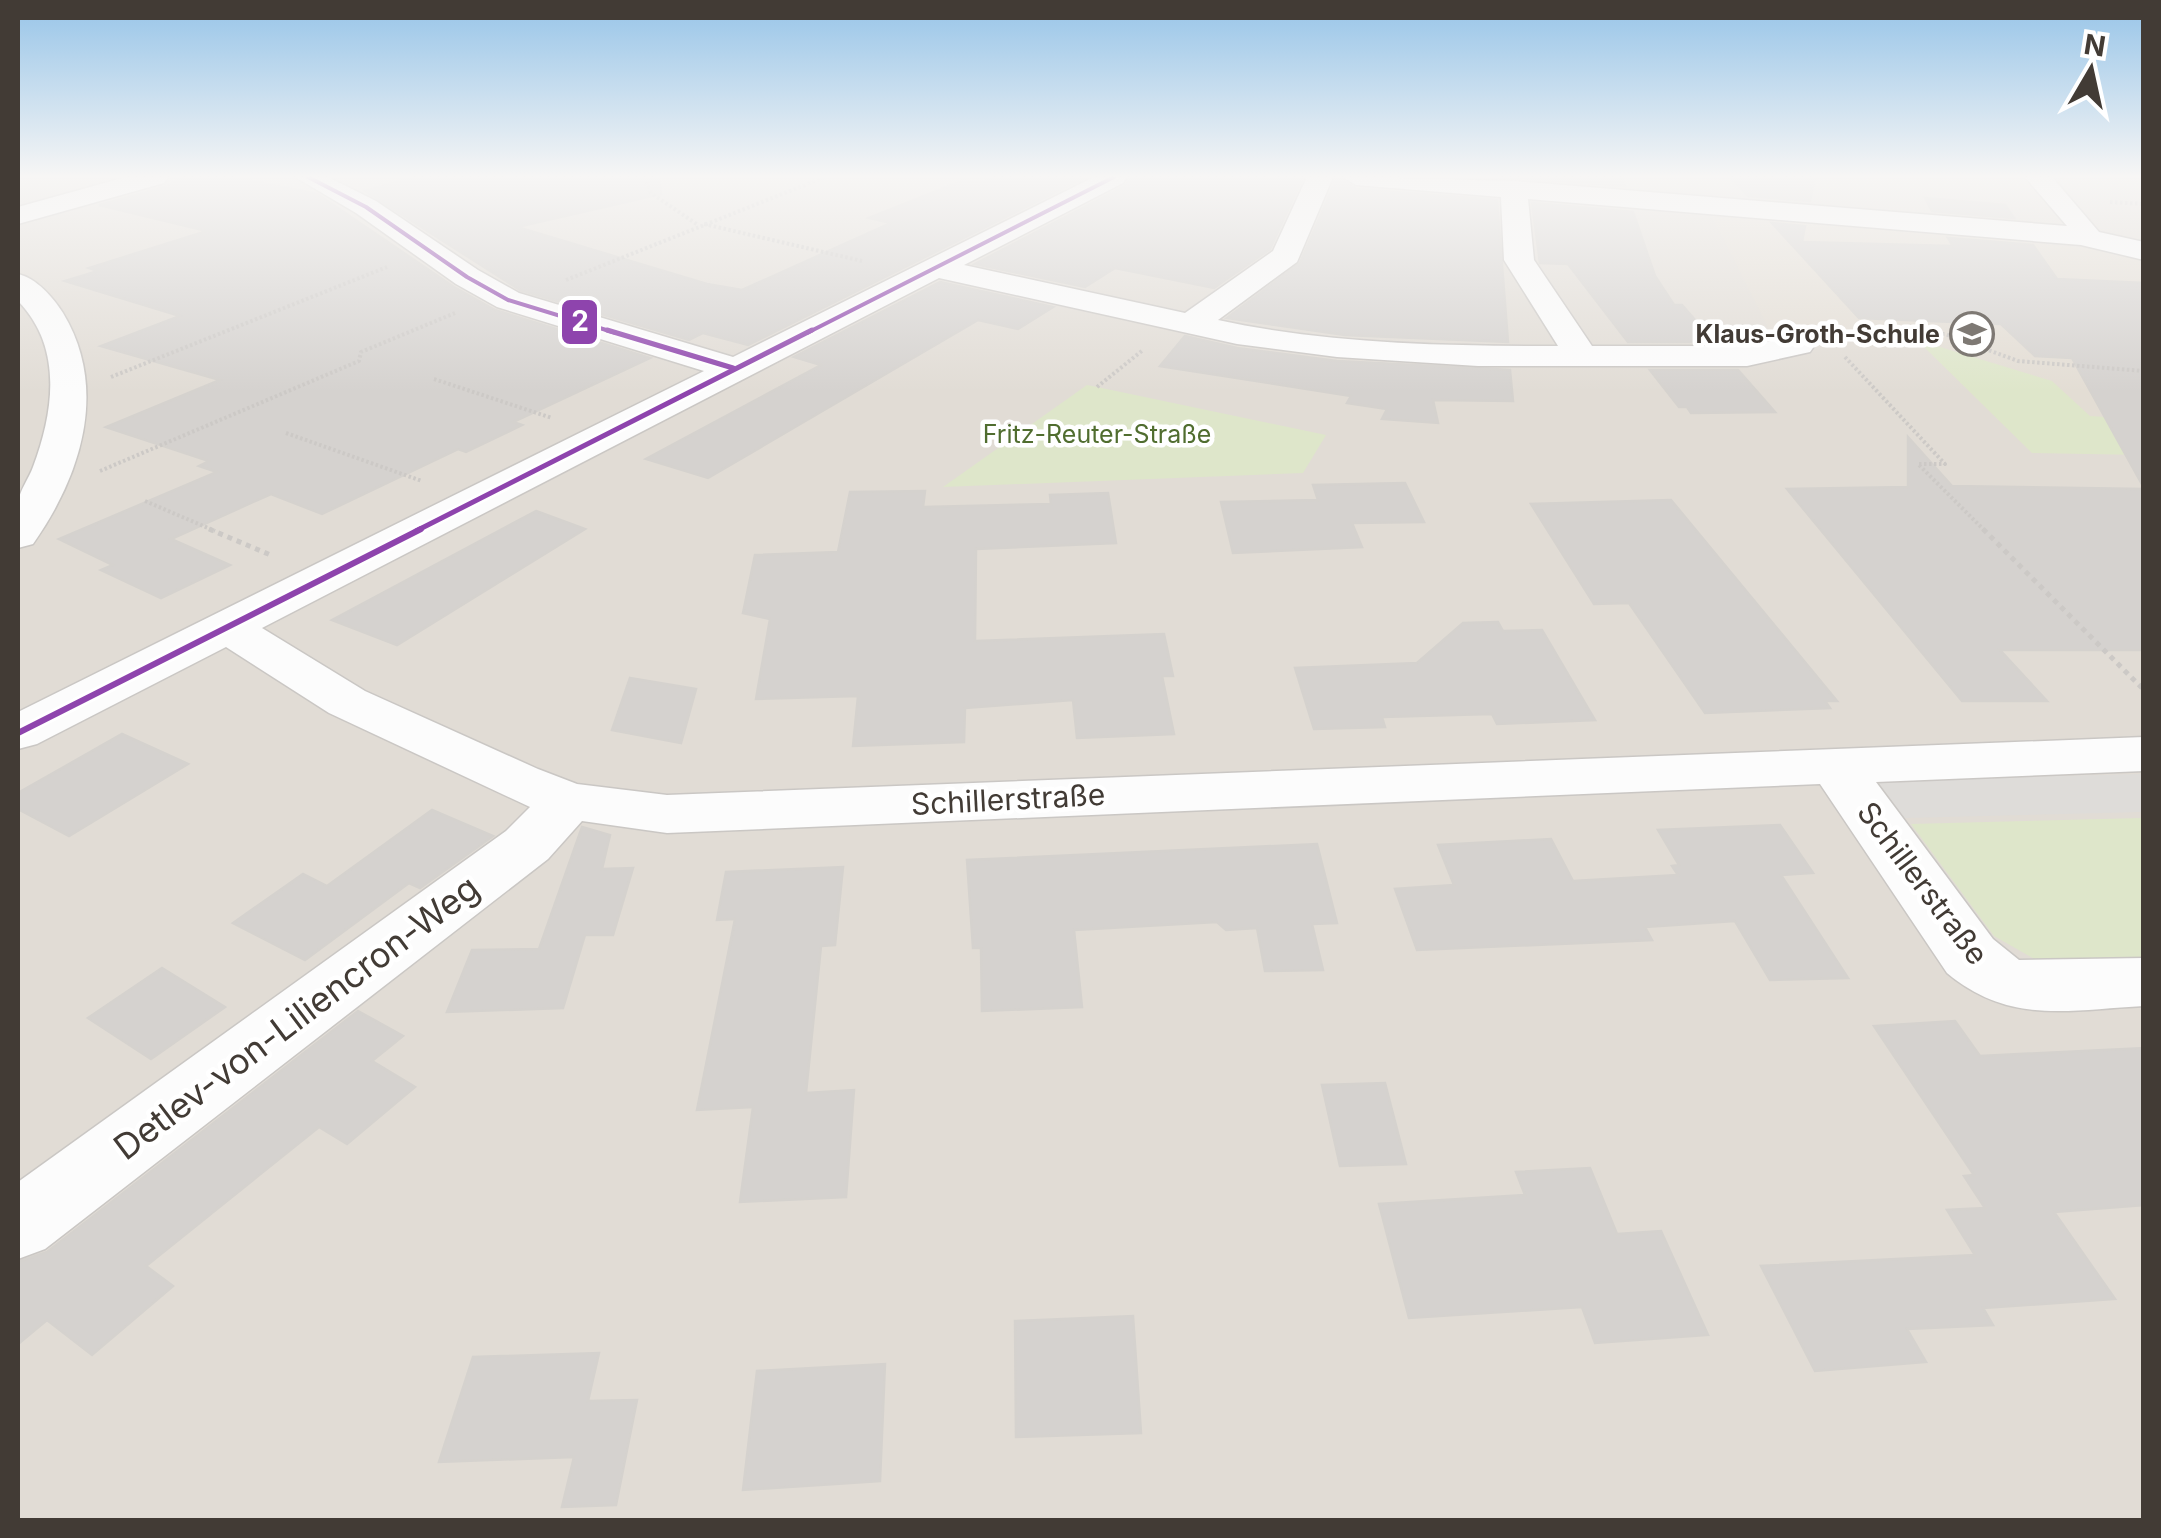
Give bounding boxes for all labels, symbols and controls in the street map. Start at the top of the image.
north arrow [2041,20,2141,120]
text: N [2082,27,2108,64]
line badge: 2 [560,298,599,346]
text: 2 [571,304,589,338]
school or university icon: Klaus-Groth-Schule [1949,311,1995,357]
place label: Klaus-Groth-Schule [1695,319,1940,349]
park label: Fritz-Reuter-Straße [983,419,1211,449]
street label: Schillerstraße [910,776,1106,822]
street label: Schillerstraße [1850,795,1996,971]
street label: Detlev-von-Liliencron-Weg [105,866,487,1168]

